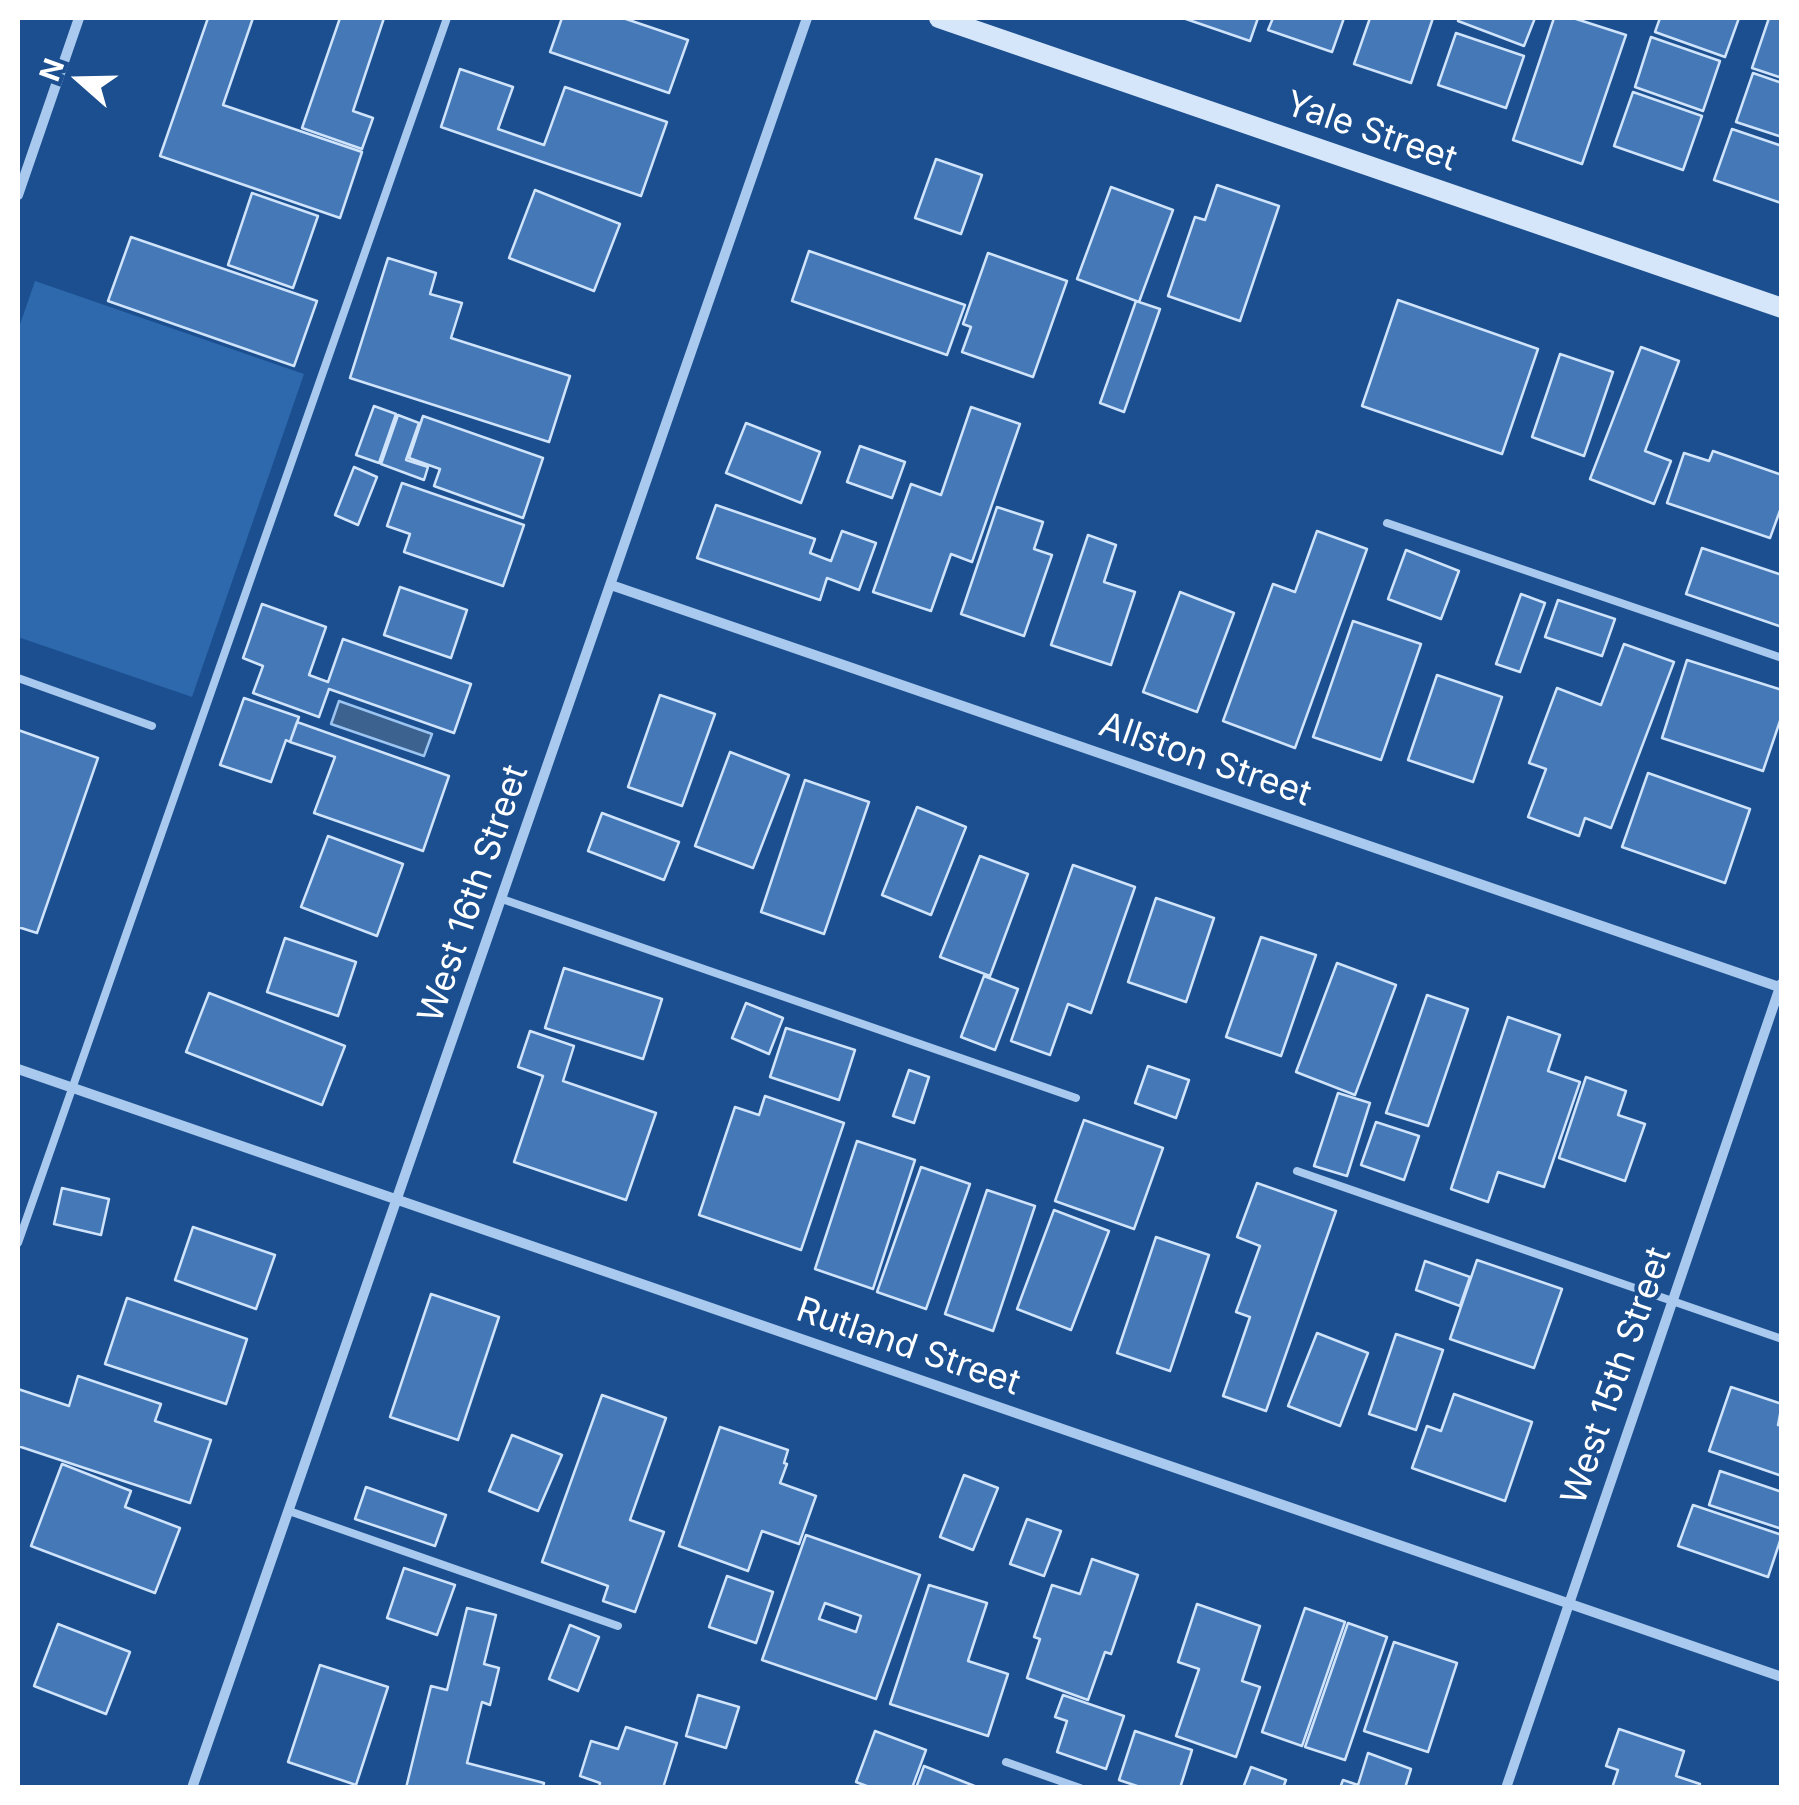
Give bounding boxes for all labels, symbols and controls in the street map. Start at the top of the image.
north arrow [30,30,130,130]
text: N [32,54,71,86]
street label: Yale Street [1280,83,1462,181]
street label: Allston Street [1094,704,1316,816]
street label: West 16th Street [410,760,538,1028]
street label: West 15th Street [1553,1242,1681,1510]
street label: Rutland Street [791,1289,1025,1405]

